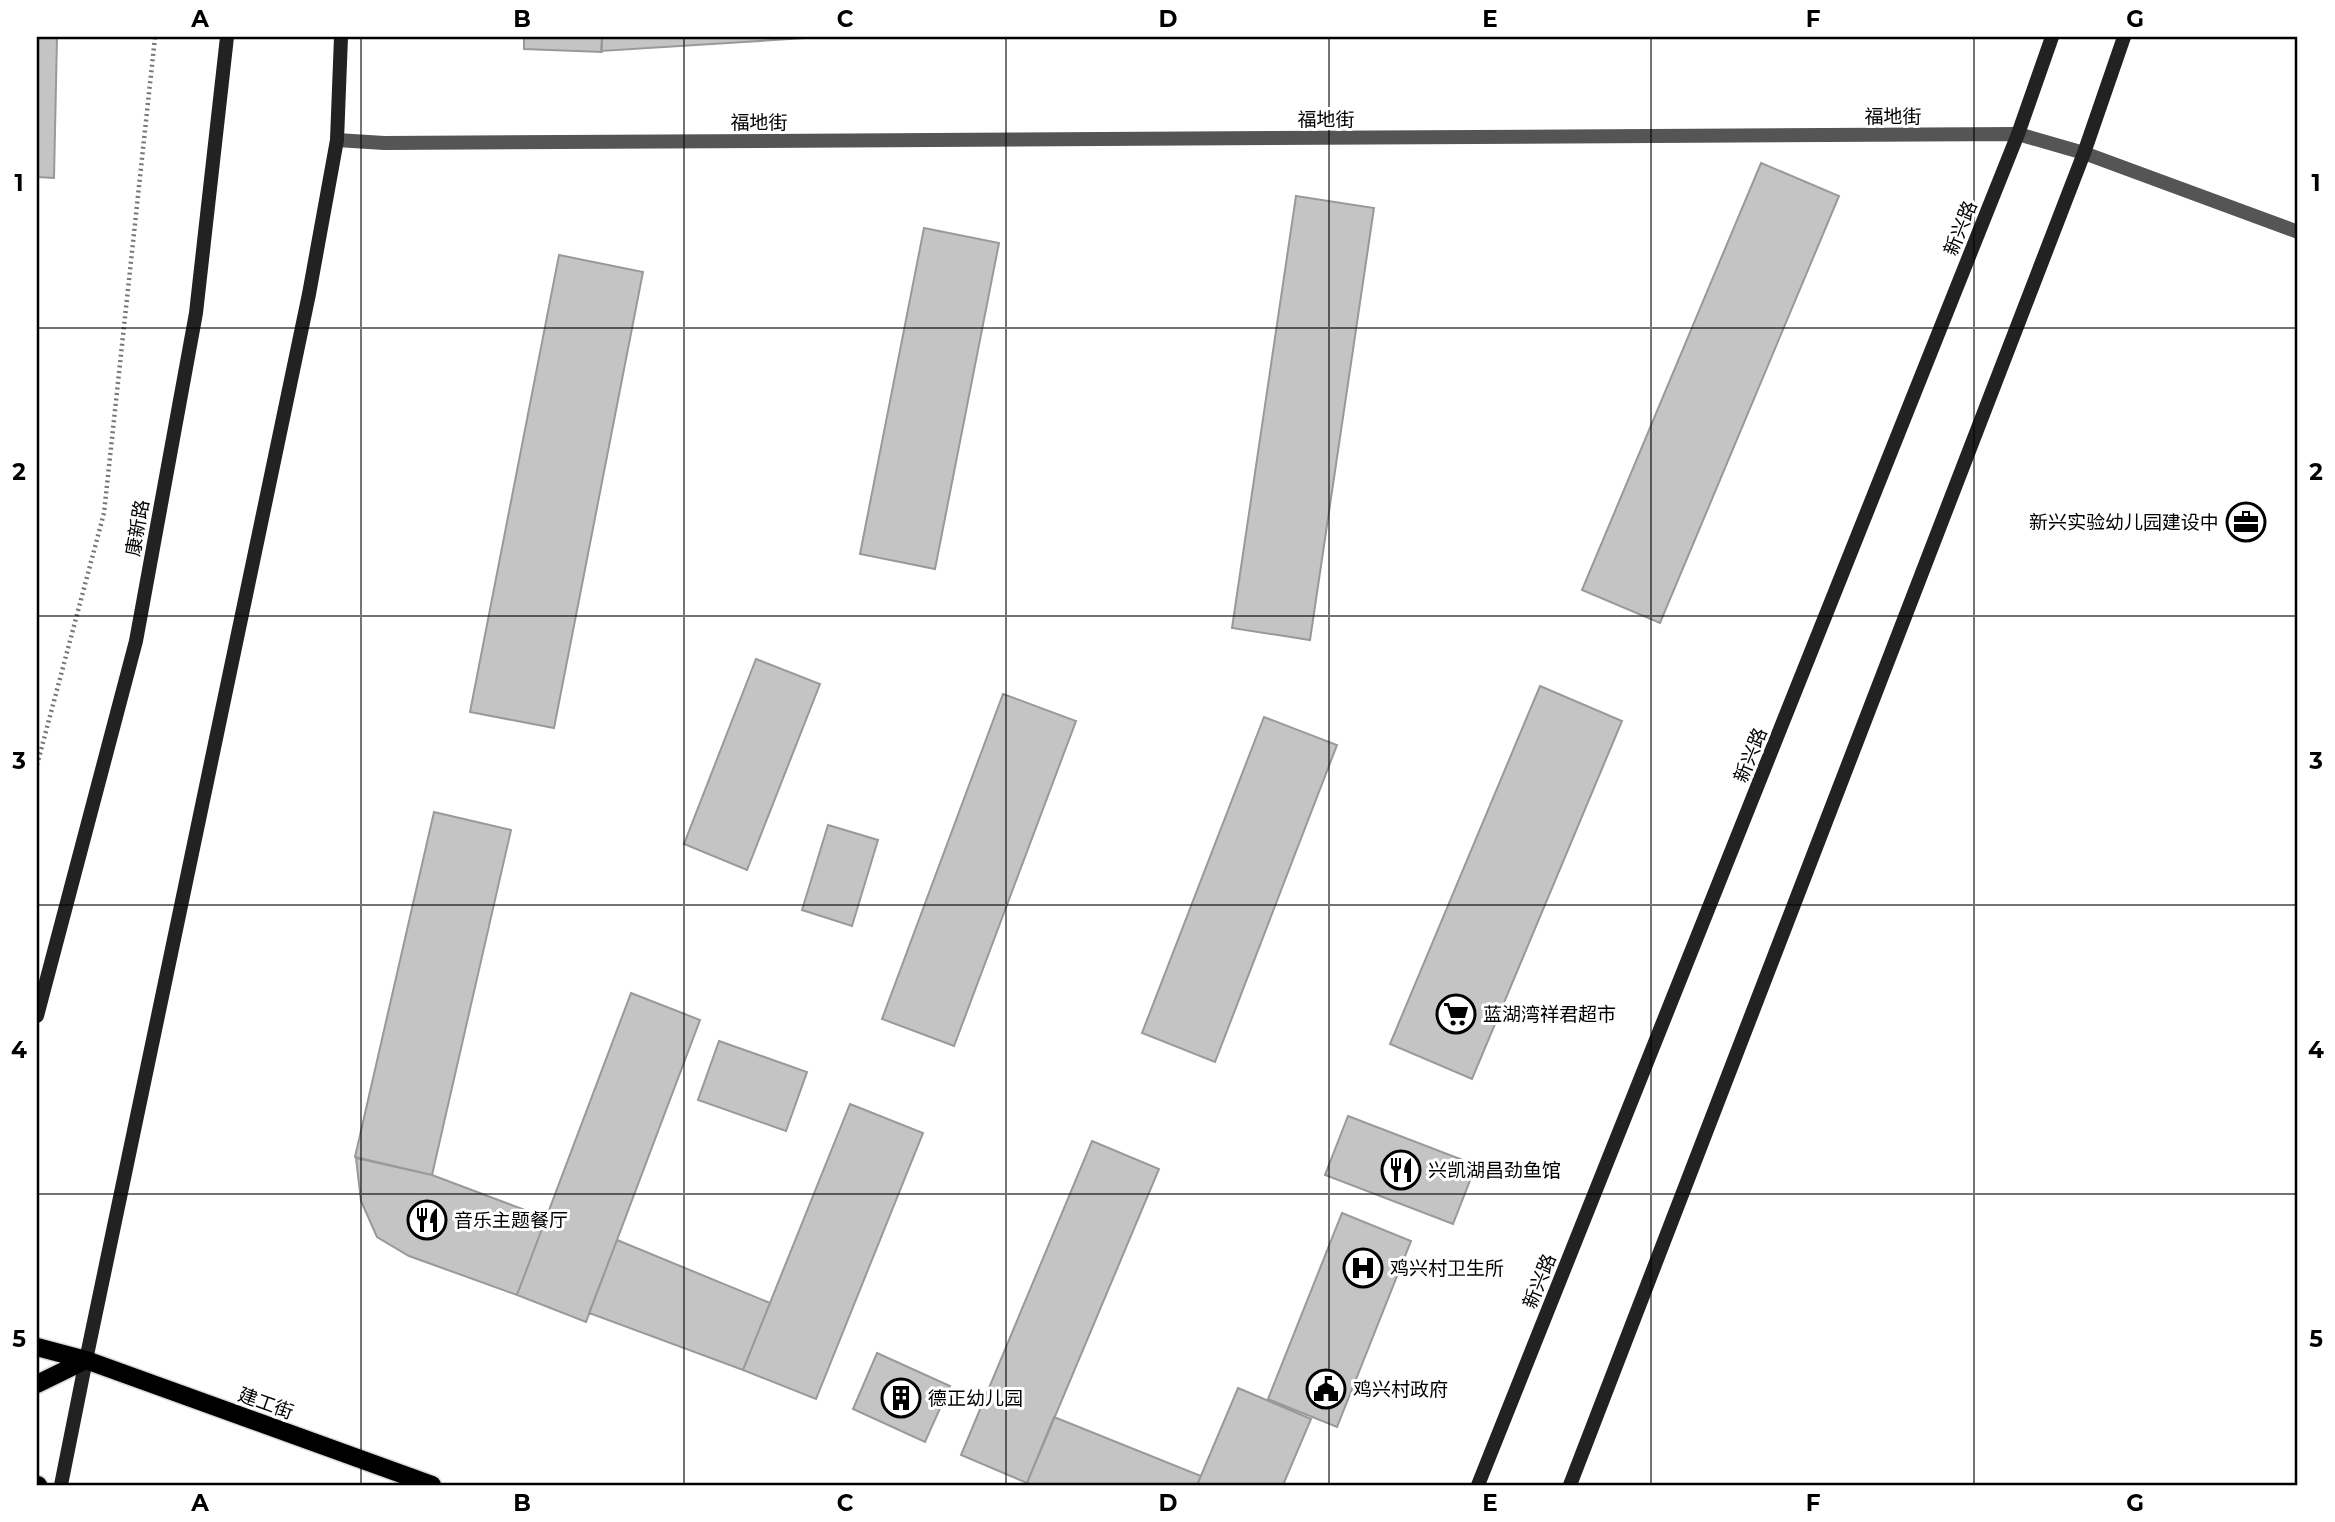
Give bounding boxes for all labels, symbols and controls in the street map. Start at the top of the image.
text: A [190,5,209,33]
text: B [513,5,531,33]
text: C [837,5,854,33]
text: D [1159,5,1178,33]
text: E [1482,5,1498,33]
text: F [1806,5,1821,33]
text: G [2126,5,2144,33]
street label: 福地街 [1864,105,1922,128]
street label: 福地街 [1297,108,1355,131]
street label: 福地街 [730,111,788,134]
text: 1 [14,169,24,197]
text: 1 [2311,169,2321,197]
street label: 新兴路 [1939,197,1982,259]
text: 2 [12,458,26,486]
text: 2 [2309,458,2323,486]
street label: 康新路 [121,498,154,558]
office icon: 新兴实验幼儿园建设中 [2225,501,2267,543]
place label: 新兴实验幼儿园建设中 [2029,511,2219,534]
street label: 新兴路 [1729,724,1772,786]
text: 3 [11,747,26,775]
text: 3 [2308,747,2323,775]
supermarket icon: 蓝湖湾祥君超市 [1435,993,1477,1035]
place label: 蓝湖湾祥君超市 [1483,1003,1616,1026]
text: 4 [11,1036,27,1064]
text: 4 [2308,1036,2324,1064]
restaurant icon: 兴凯湖昌劲鱼馆 [1380,1149,1422,1191]
place label: 兴凯湖昌劲鱼馆 [1428,1159,1561,1182]
restaurant icon: 音乐主题餐厅 [406,1199,448,1241]
place label: 音乐主题餐厅 [454,1209,568,1232]
hospital icon: 鸡兴村卫生所 [1342,1247,1384,1289]
street label: 新兴路 [1518,1250,1561,1312]
place label: 鸡兴村卫生所 [1390,1257,1504,1280]
text: 5 [12,1325,26,1353]
text: 5 [2309,1325,2323,1353]
public building icon: 鸡兴村政府 [1305,1368,1347,1410]
building icon: 德正幼儿园 [880,1377,922,1419]
place label: 鸡兴村政府 [1353,1378,1448,1401]
street label: 建工街 [235,1383,297,1424]
place label: 德正幼儿园 [928,1387,1023,1410]
text: A [190,1489,209,1517]
text: B [513,1489,531,1517]
text: C [837,1489,854,1517]
text: D [1159,1489,1178,1517]
text: E [1482,1489,1498,1517]
text: F [1806,1489,1821,1517]
text: G [2126,1489,2144,1517]

